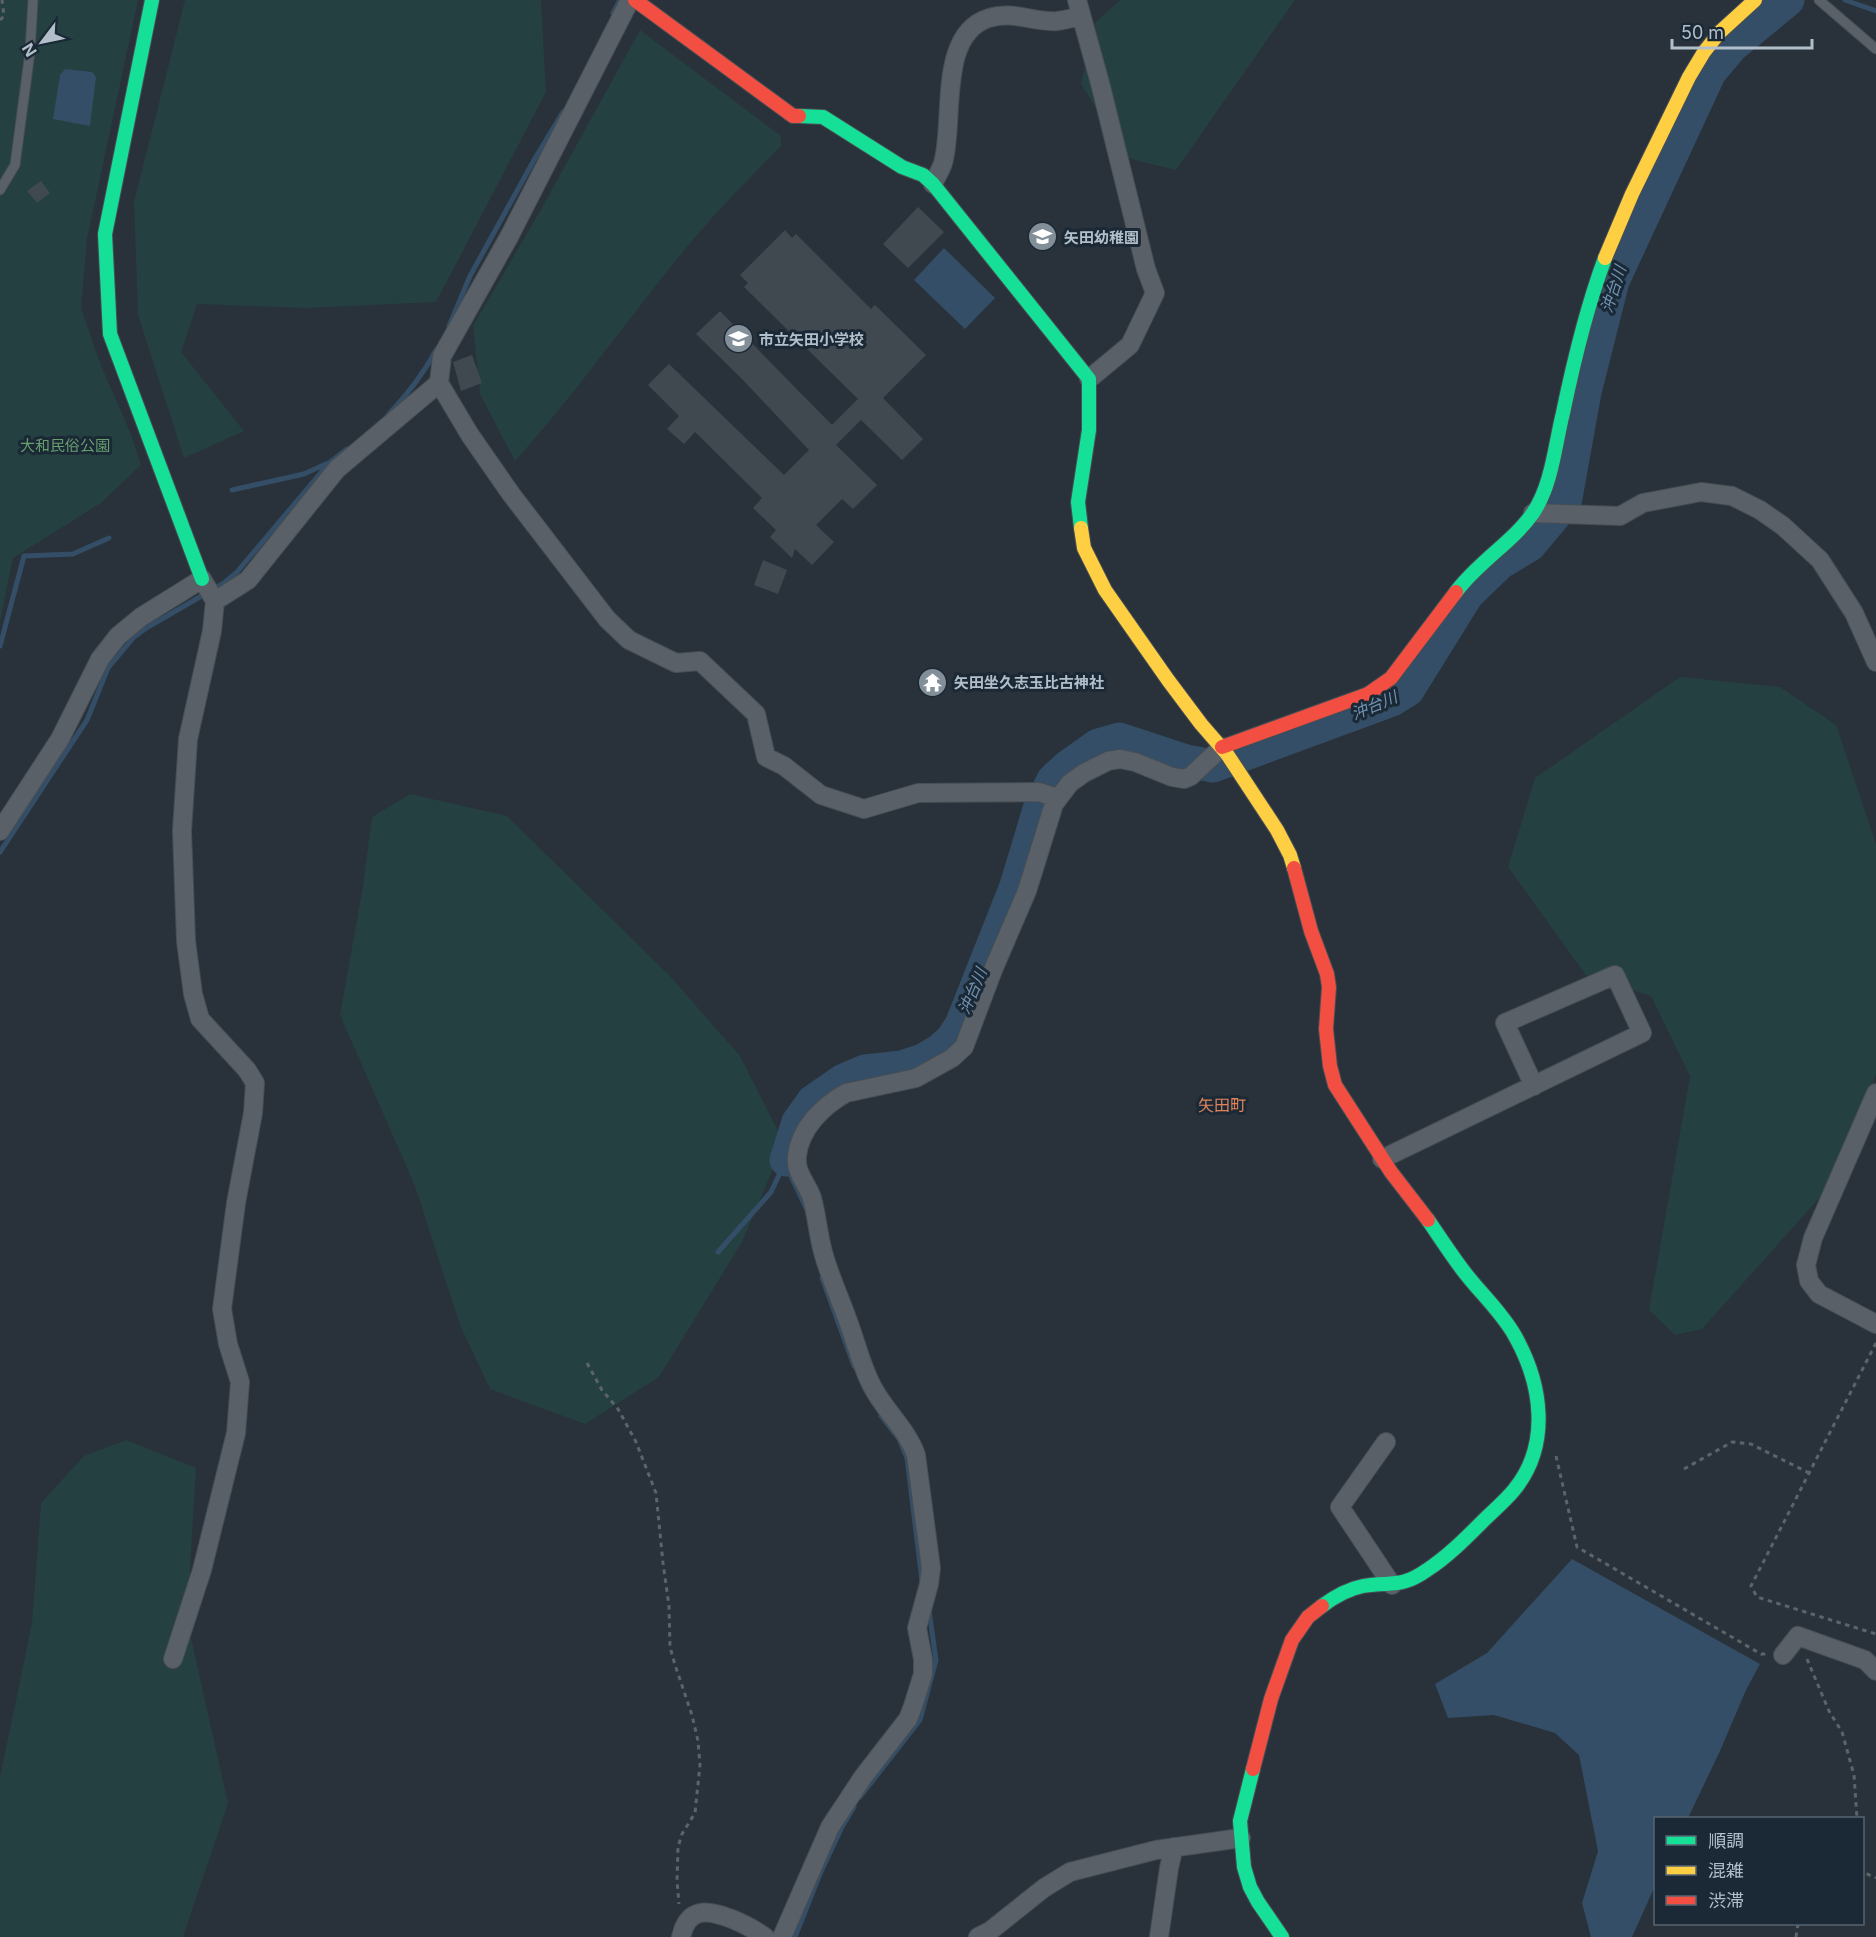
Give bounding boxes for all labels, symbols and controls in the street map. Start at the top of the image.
north arrow [12,12,72,72]
scale bar [1672,12,1812,50]
text: 50 m [1681,22,1724,43]
text: N [18,39,41,60]
school or university icon: 矢田幼稚園 [1027,221,1059,253]
place label: 矢田幼稚園 [1064,228,1139,247]
water label: 沖台川 [1596,261,1631,315]
school or university icon: 市立矢田小学校 [722,323,754,355]
place label: 市立矢田小学校 [759,330,864,349]
park label: 大和民俗公園 [20,436,110,455]
temple icon: 矢田坐久志玉比古神社 [917,666,949,698]
place label: 矢田坐久志玉比古神社 [954,673,1104,692]
water label: 沖台川 [1348,686,1402,724]
water label: 沖台川 [953,963,991,1017]
district label: 矢田町 [1198,1095,1246,1115]
legend [1654,1817,1864,1925]
text: 順調 [1708,1830,1744,1851]
text: 混雑 [1708,1860,1744,1881]
text: 渋滞 [1708,1890,1744,1911]

